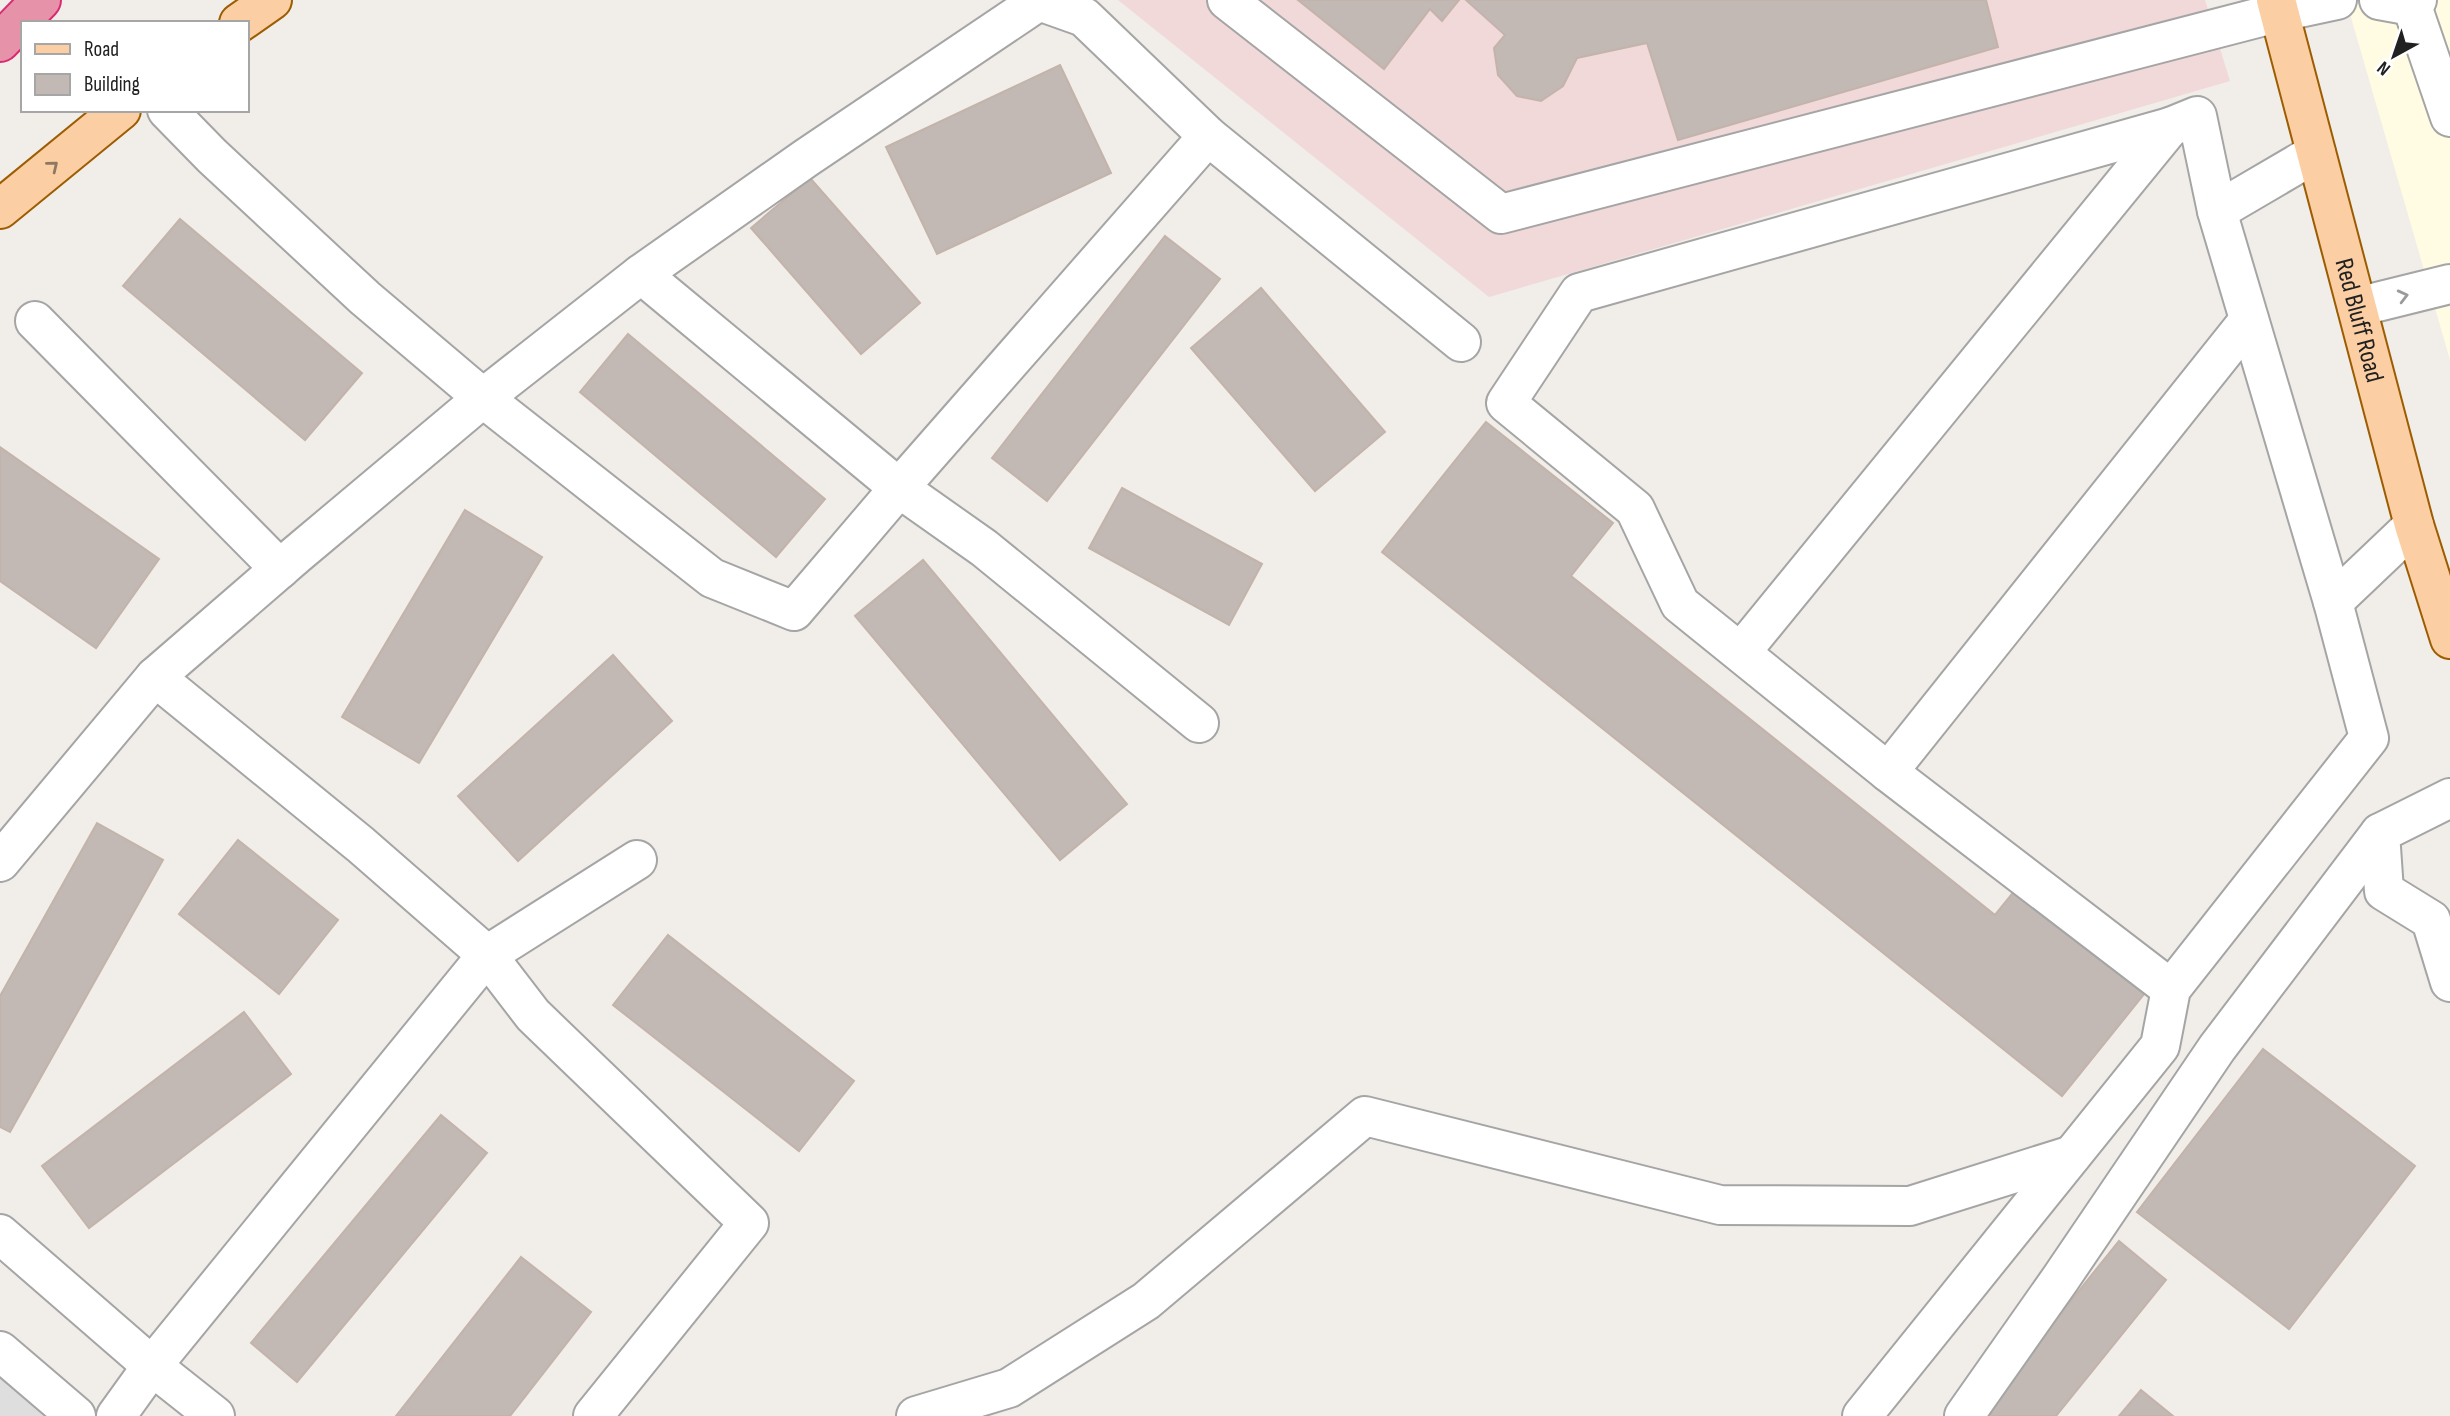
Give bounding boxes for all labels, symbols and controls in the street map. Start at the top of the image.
legend [21,21,248,112]
north arrow [2359,21,2429,91]
text: Road [84,37,119,62]
text: N [2373,56,2395,80]
text: Building [84,72,140,97]
one-way arrow [44,162,57,174]
street label: Red Bluff Road [2328,255,2390,386]
one-way arrow [2397,290,2409,304]

